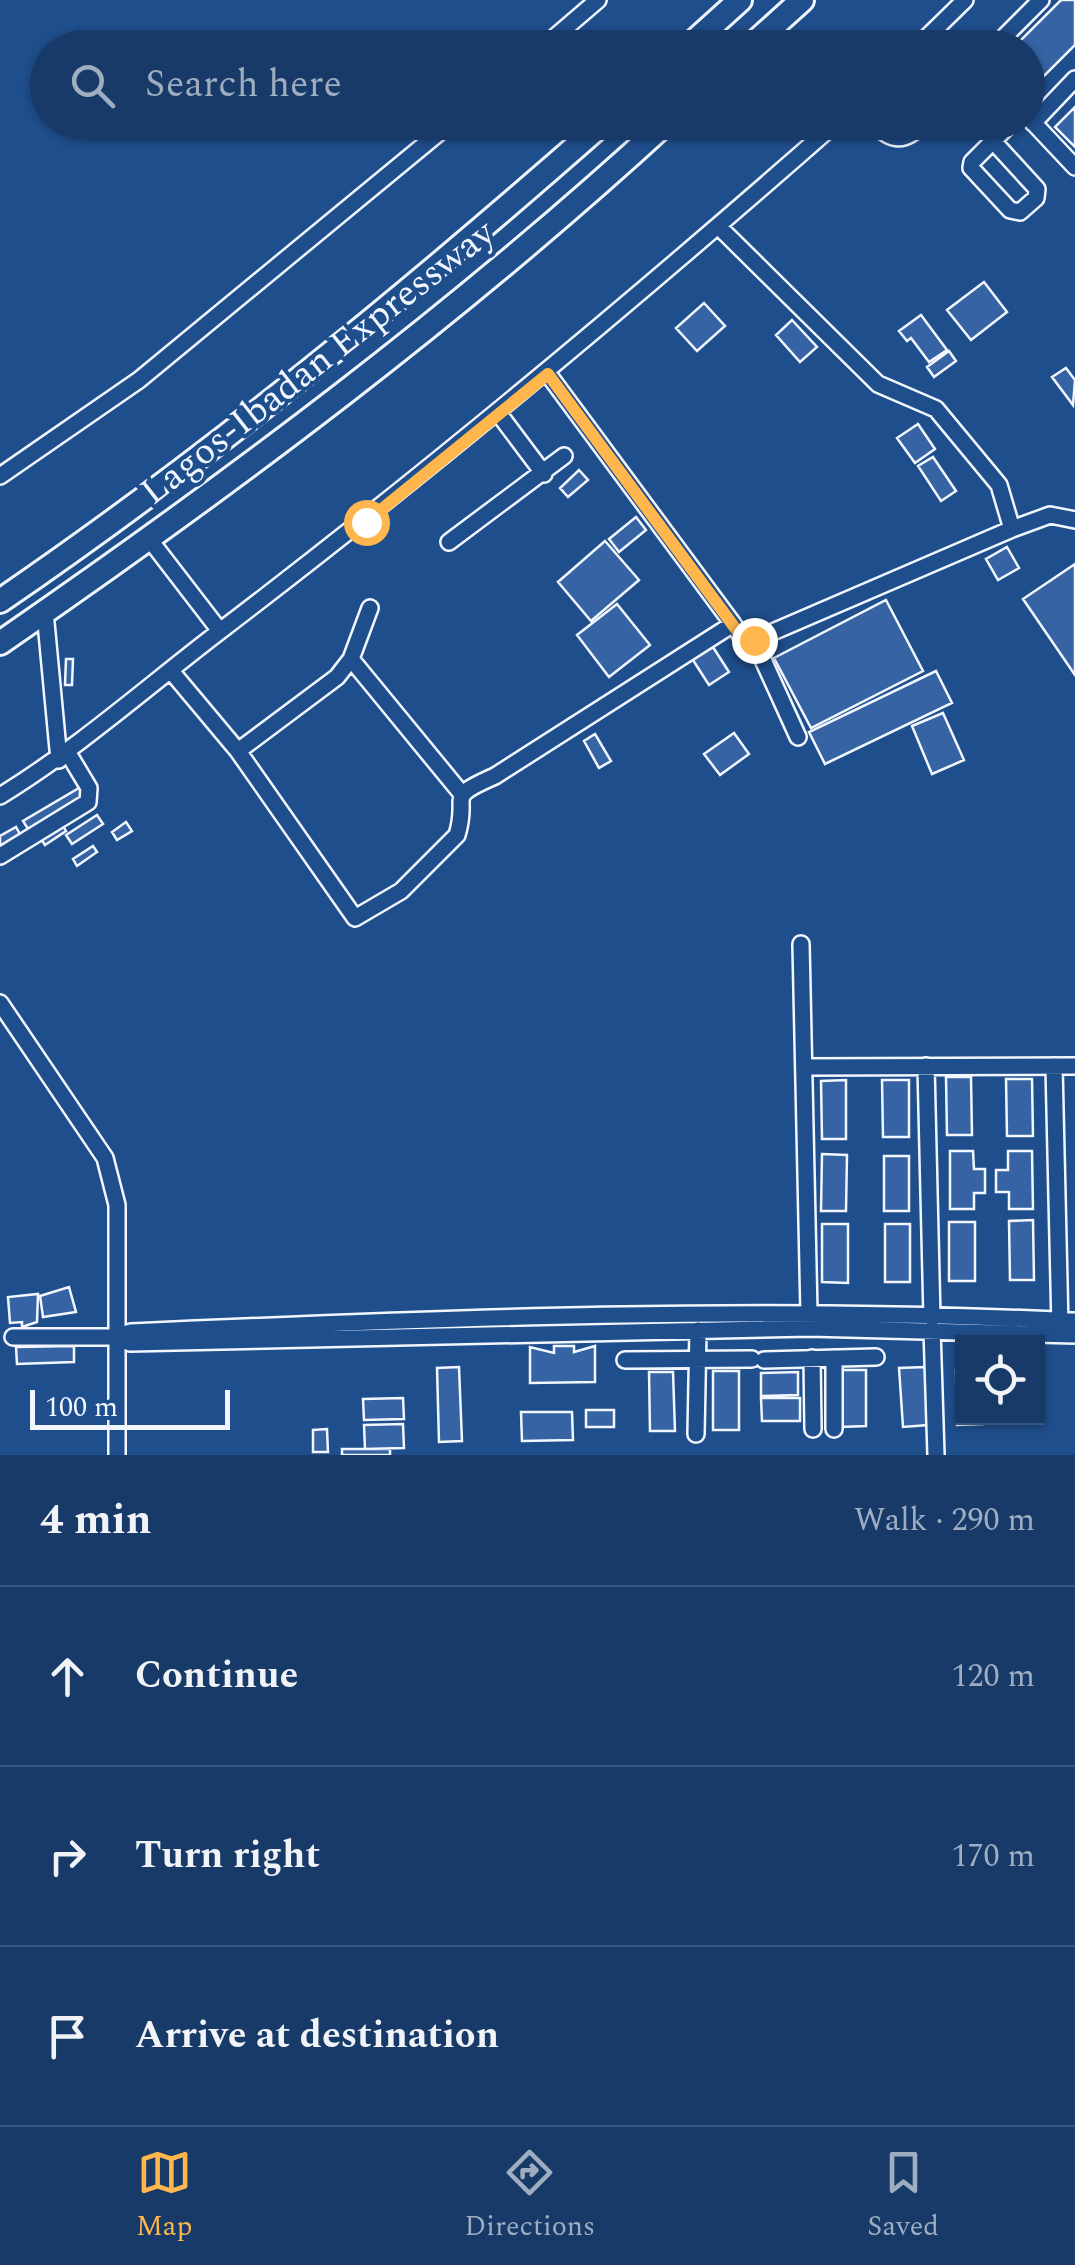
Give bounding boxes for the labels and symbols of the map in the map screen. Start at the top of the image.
street label: Lagos-Ibadan Expressway [128,205,509,520]
route start [344,500,390,546]
route end [732,618,778,664]
scale bar [30,1385,230,1430]

